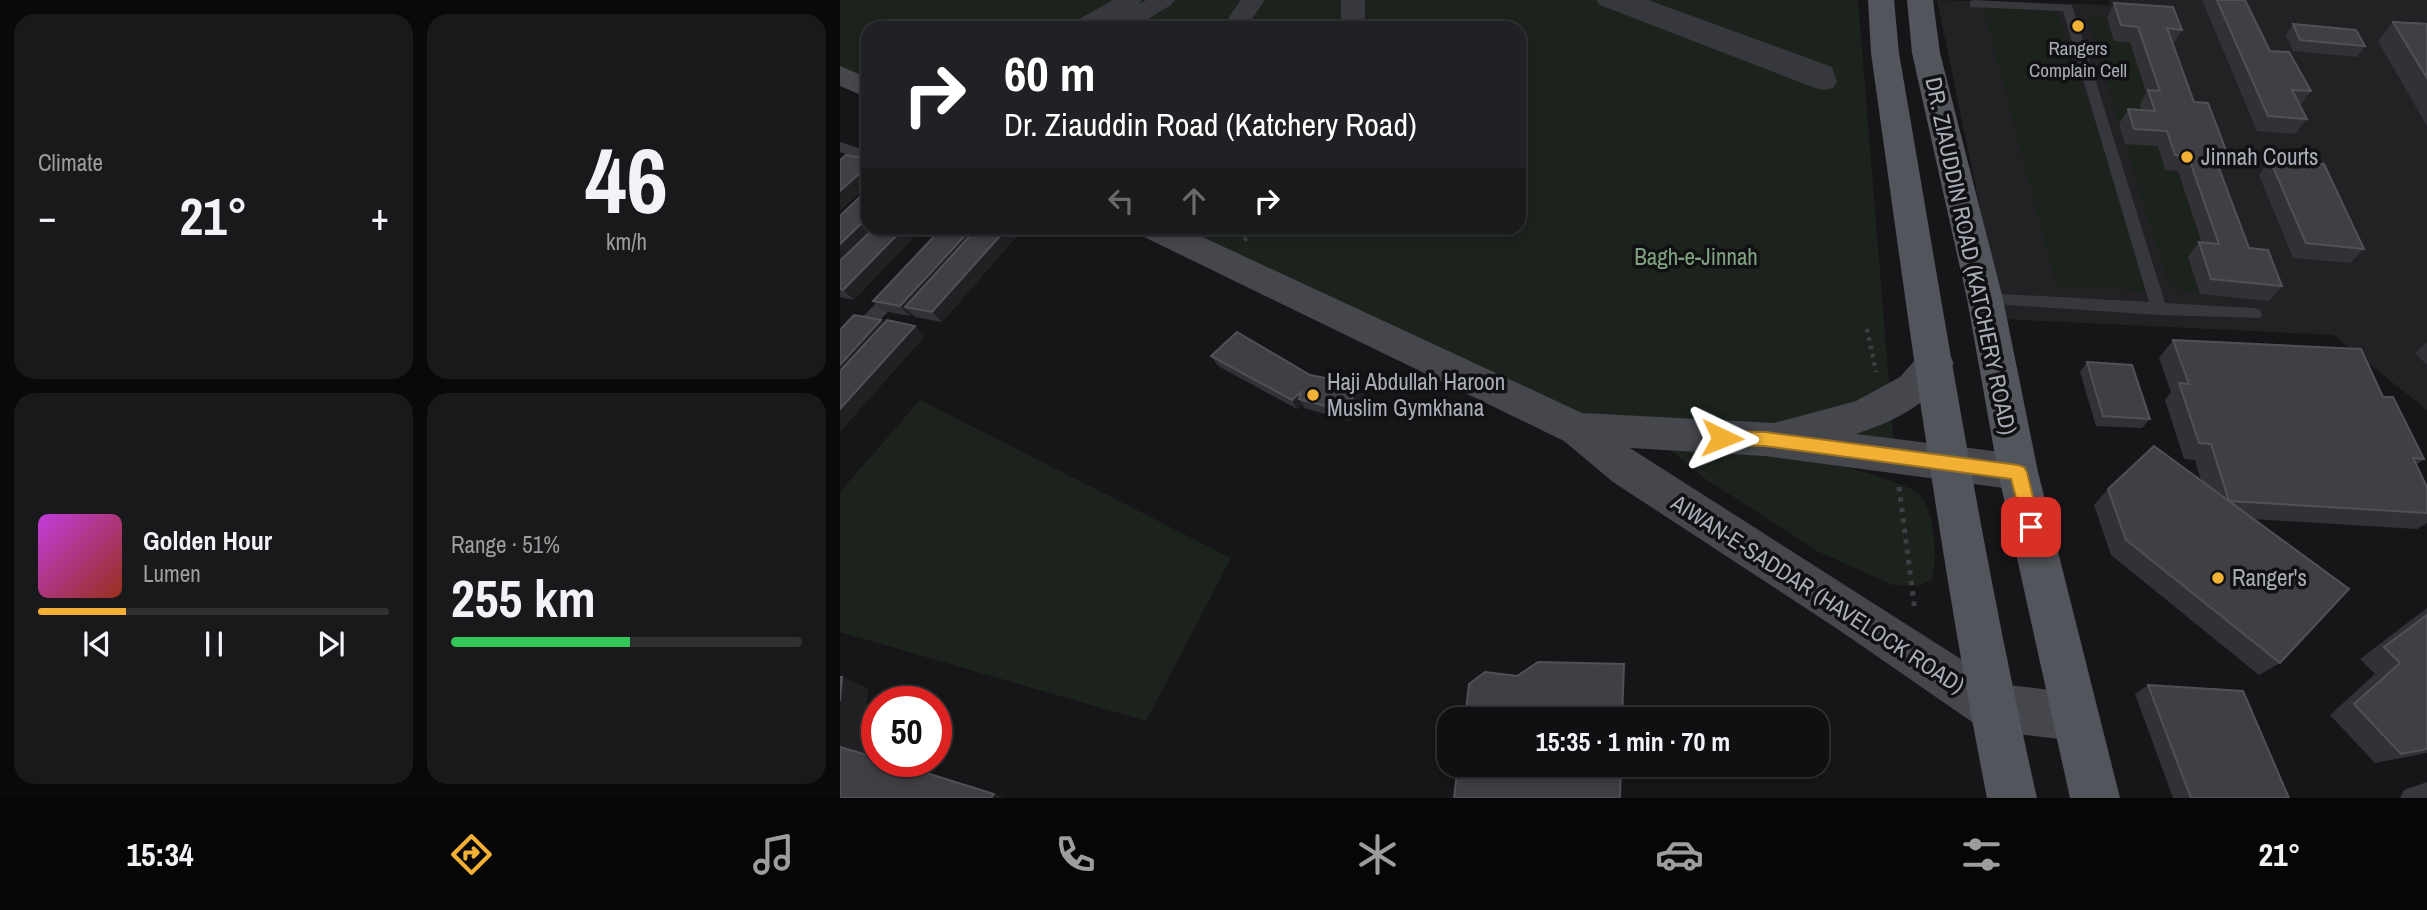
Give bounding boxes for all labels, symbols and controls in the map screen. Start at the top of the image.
marker: Rangers Complain Cell [2070,18,2086,34]
place label: Rangers Complain Cell [2029,35,2127,83]
text: 60 m [1004,40,1096,106]
icon: right [889,49,980,140]
street label: DR. ZIAUDDIN ROAD (KATCHERY ROAD) [1918,74,2025,437]
text: Dr. Ziauddin Road (Katchery Road) [1004,103,1417,146]
text: 46 [585,119,668,241]
place label: Jinnah Courts [2201,141,2318,172]
text: Climate [38,147,103,178]
marker: Jinnah Courts [2179,149,2195,165]
text: 21° [179,181,248,251]
icon: left [1102,182,1140,220]
icon: ahead [1175,182,1213,220]
icon: right [1248,182,1286,220]
text: − [38,191,56,242]
text: + [371,191,389,242]
text: km/h [606,226,647,257]
park label: Bagh-e-Jinnah [1634,241,1758,272]
place label: Haji Abdullah Haroon Muslim Gymkhana [1327,366,1505,423]
marker: Haji Abdullah Haroon Muslim Gymkhana [1305,387,1321,403]
position arrow [1685,401,1759,475]
street label: AIWAN-E-SADDAR (HAVELOCK ROAD) [1665,486,1971,700]
pin [2001,497,2061,557]
icon: arrive [2012,508,2050,546]
text: Golden Hour [143,523,272,558]
text: Range · 51% [451,529,560,560]
text: Lumen [143,558,201,589]
place label: Ranger's [2232,562,2307,593]
text: 255 km [451,563,596,633]
marker: Ranger's [2210,570,2226,586]
icon: previous [78,625,116,663]
icon: pause [195,625,233,663]
icon: next [312,625,350,663]
speed limit sign: 50 [861,686,952,777]
text: 15:35 · 1 min · 70 m [1536,724,1730,759]
icon: directions [447,830,496,879]
icon: music [749,830,798,879]
icon: phone [1051,830,1100,879]
icon: climate [1353,830,1402,879]
icon: car [1655,830,1704,879]
icon: filters [1957,830,2006,879]
text: 15:34 [126,833,194,876]
text: 21° [2258,833,2300,876]

